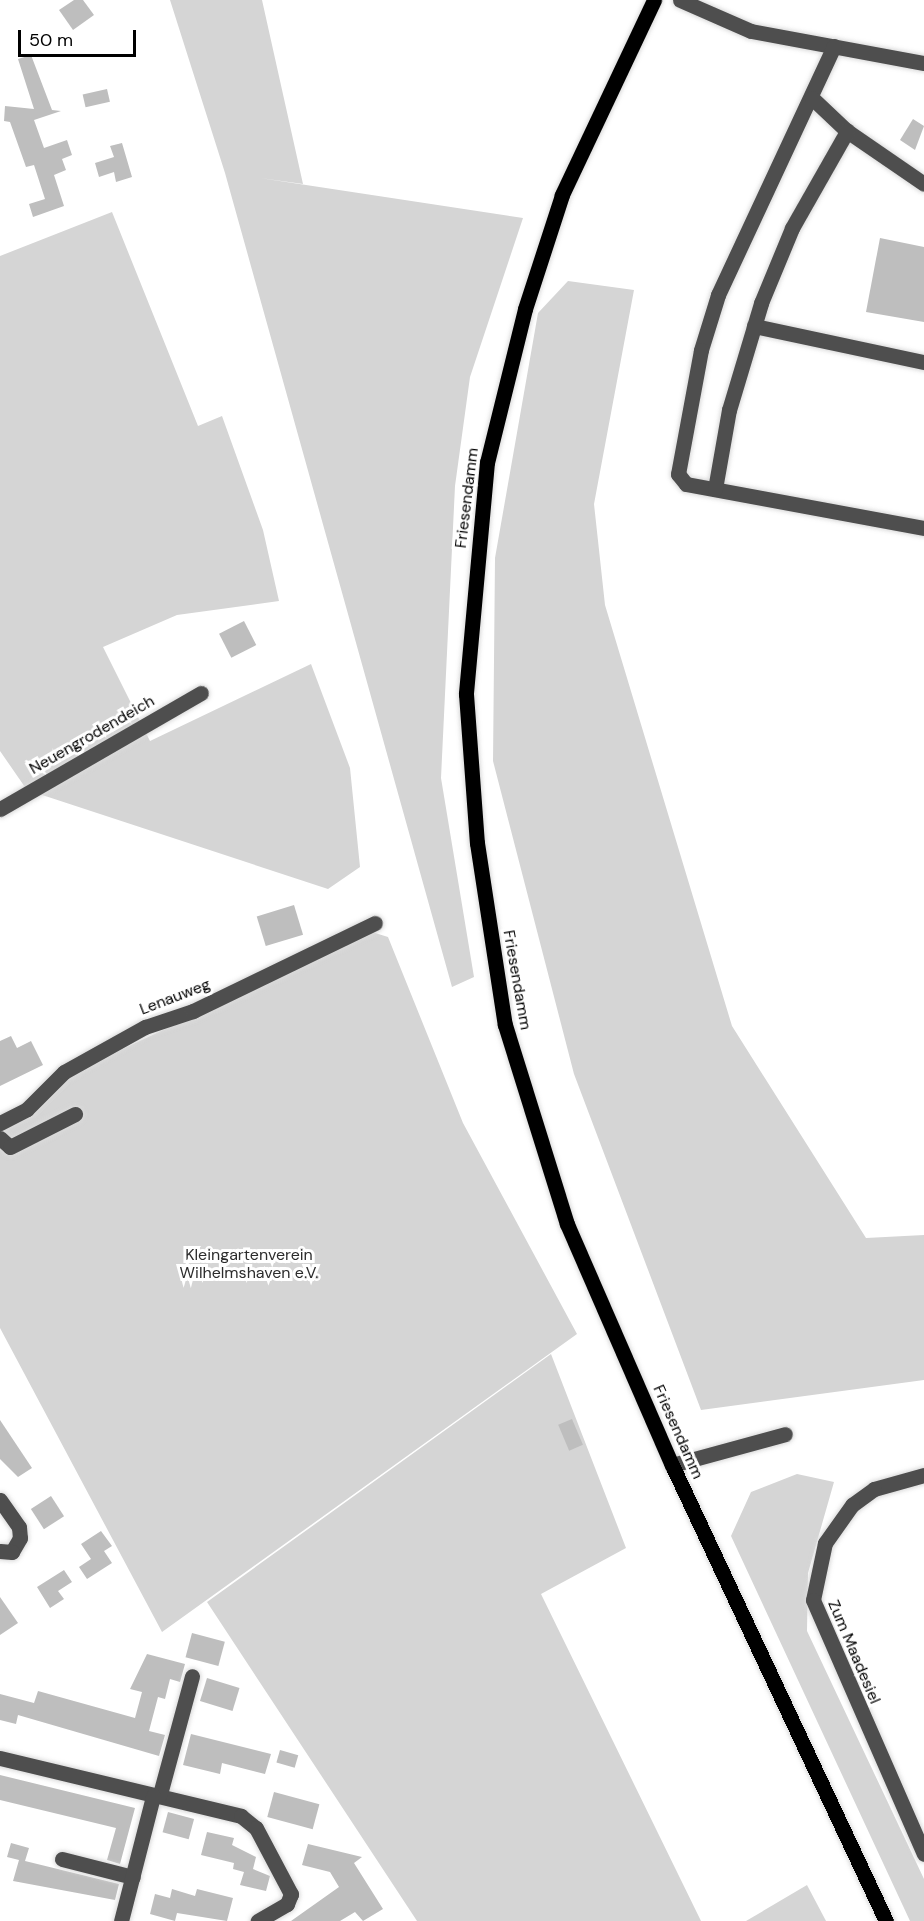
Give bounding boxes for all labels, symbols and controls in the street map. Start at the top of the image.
scale bar [21,18,140,56]
text: 50 m [29,28,73,52]
street label: Friesendamm [451,447,483,549]
street label: Neuengrodendeich [26,691,158,779]
street label: Friesendamm [499,929,535,1031]
street label: Lenauweg [137,975,213,1019]
park label: Kleingartenverein Wilhelmshaven e.V. [180,1245,318,1283]
street label: Friesendamm [649,1382,707,1482]
street label: Zum Maadesiel [824,1597,884,1707]

